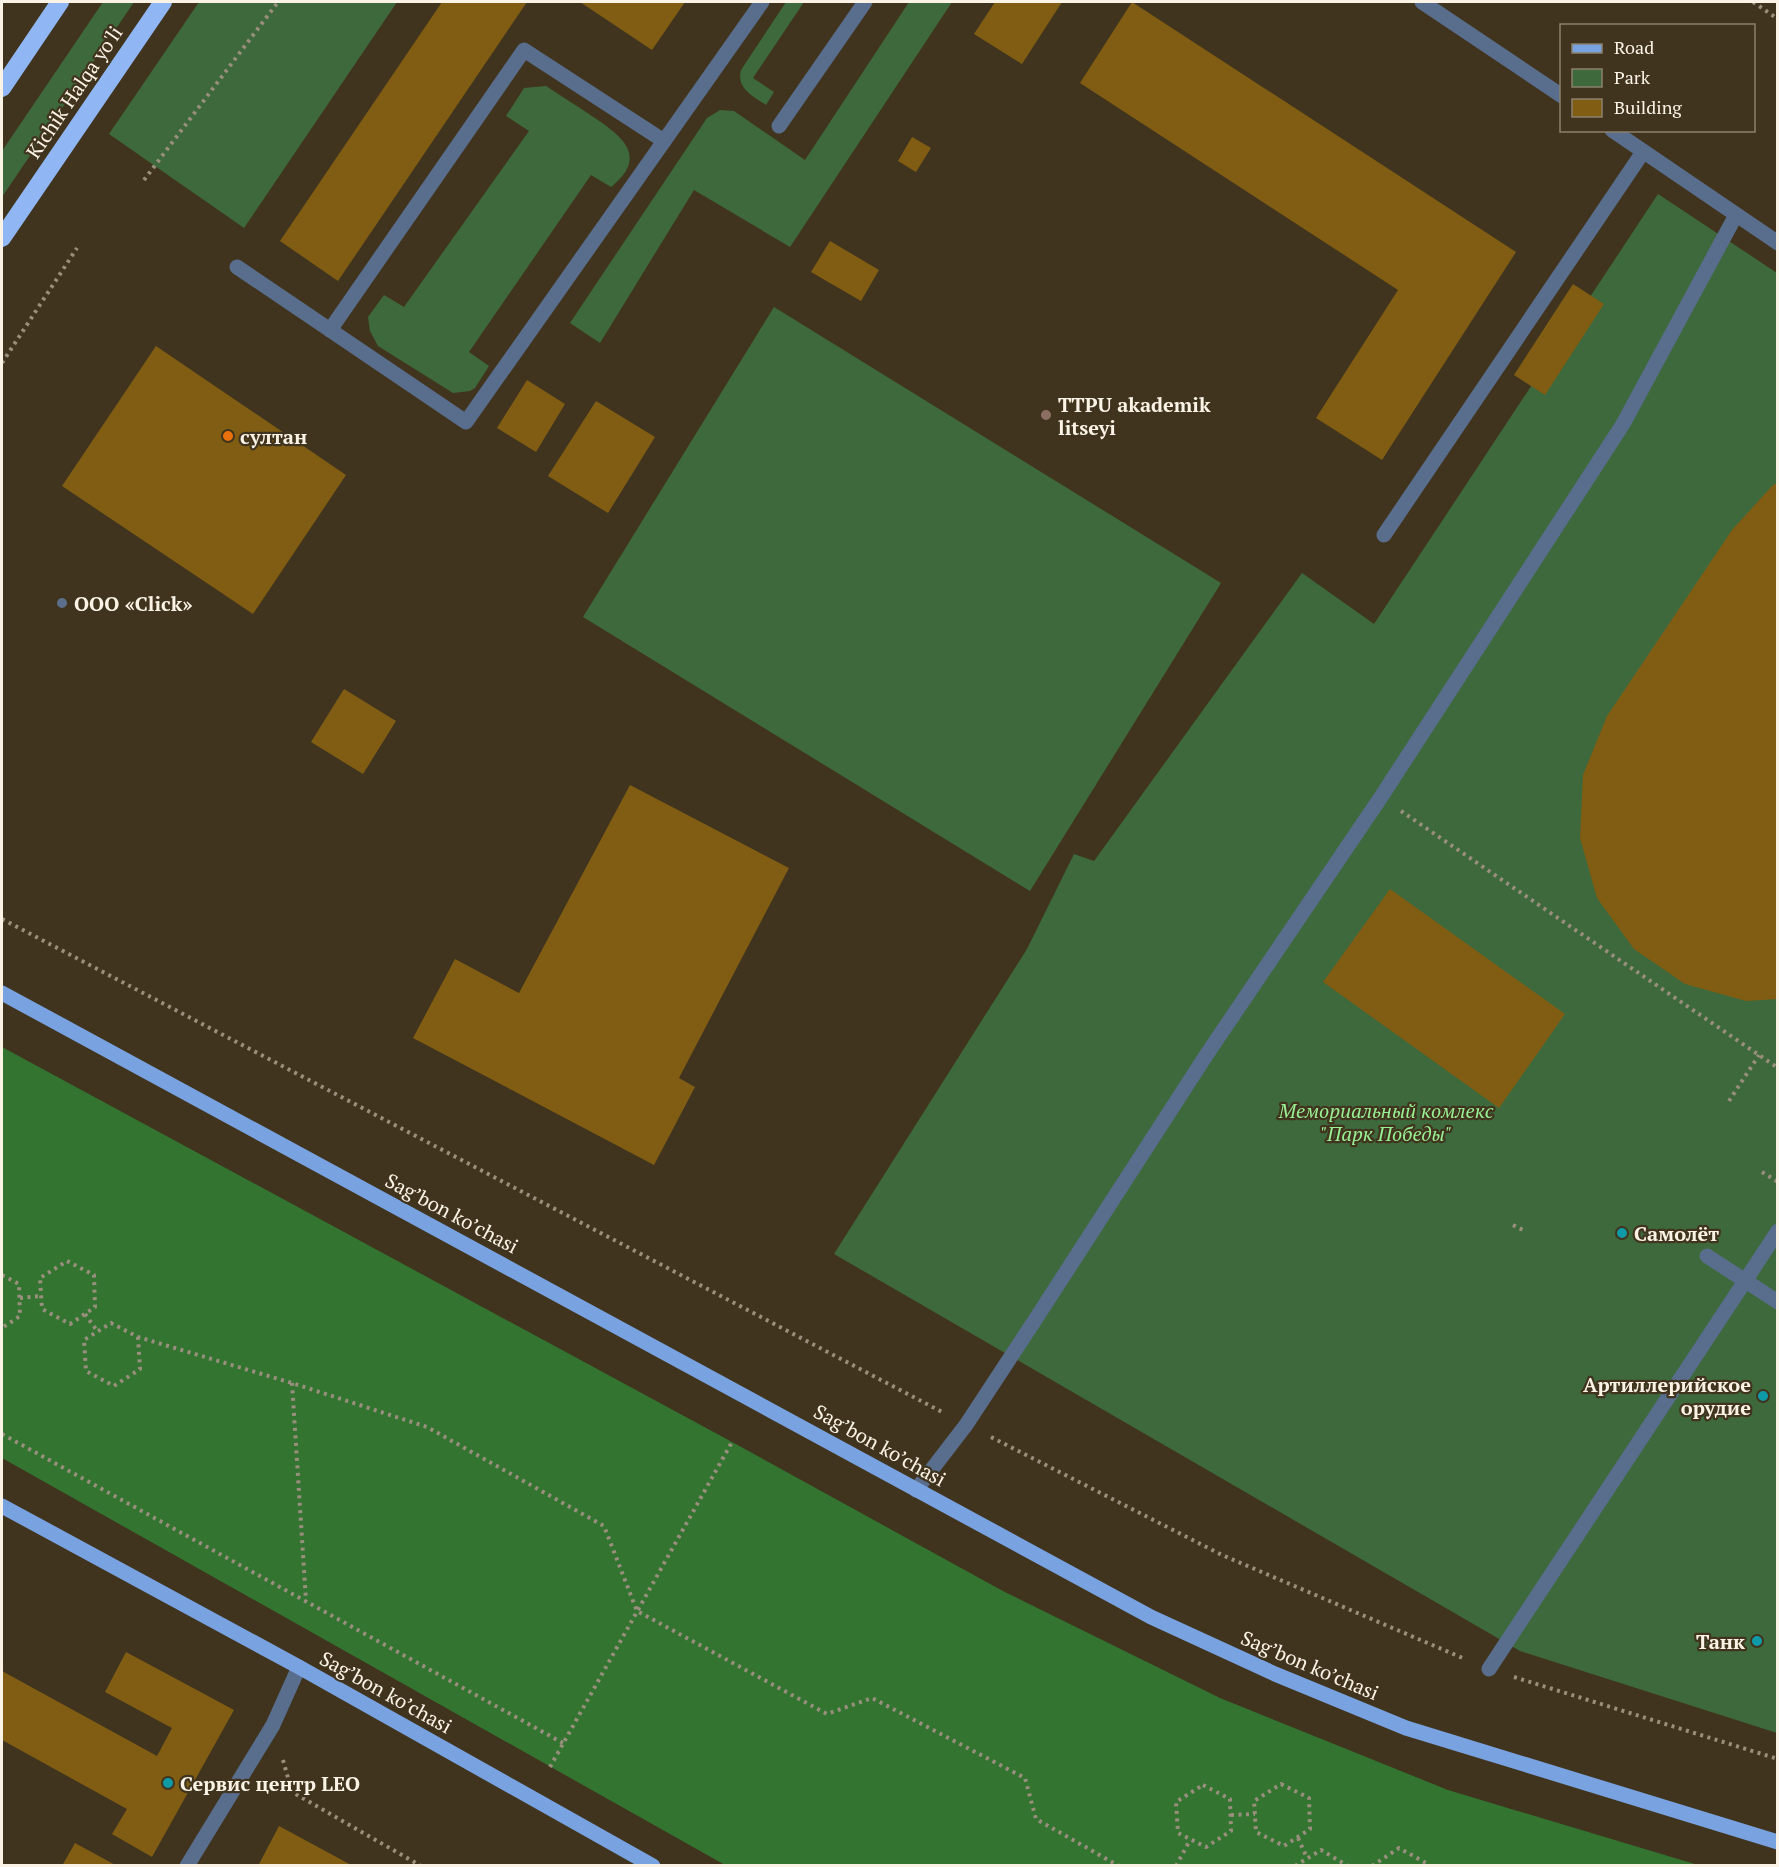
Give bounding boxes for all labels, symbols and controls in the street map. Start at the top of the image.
street label: Kichik Halqa yo'li [20,20,128,164]
legend [1560,24,1755,132]
text: Road [1614,35,1654,59]
text: Park [1614,65,1651,89]
text: Building [1614,95,1682,119]
place label: TTPU akademik litseyi [1058,391,1211,441]
marker: TTPU akademik litseyi [1039,408,1053,422]
place label: султан [240,423,307,450]
marker: султан [221,429,235,443]
place label: OOO «Click» [74,590,193,617]
marker: OOO «Click» [55,596,69,610]
park label: Мемориальный комлекс "Парк Победы" [1278,1097,1494,1147]
street label: Sag’bon ko’chasi [381,1167,523,1259]
place label: Самолёт [1634,1220,1719,1247]
marker: Самолёт [1615,1226,1629,1240]
place label: Артиллерийское орудие [1583,1371,1751,1421]
marker: Артиллерийское орудие [1756,1389,1770,1403]
street label: Sag’bon ko’chasi [809,1398,951,1492]
street label: Sag’bon ko’chasi [1237,1624,1383,1706]
place label: Танк [1696,1628,1745,1655]
marker: Танк [1750,1634,1764,1648]
street label: Sag’bon ko’chasi [315,1645,457,1739]
place label: Сервис центр LEO [180,1770,360,1797]
marker: Сервис центр LEO [161,1776,175,1790]

